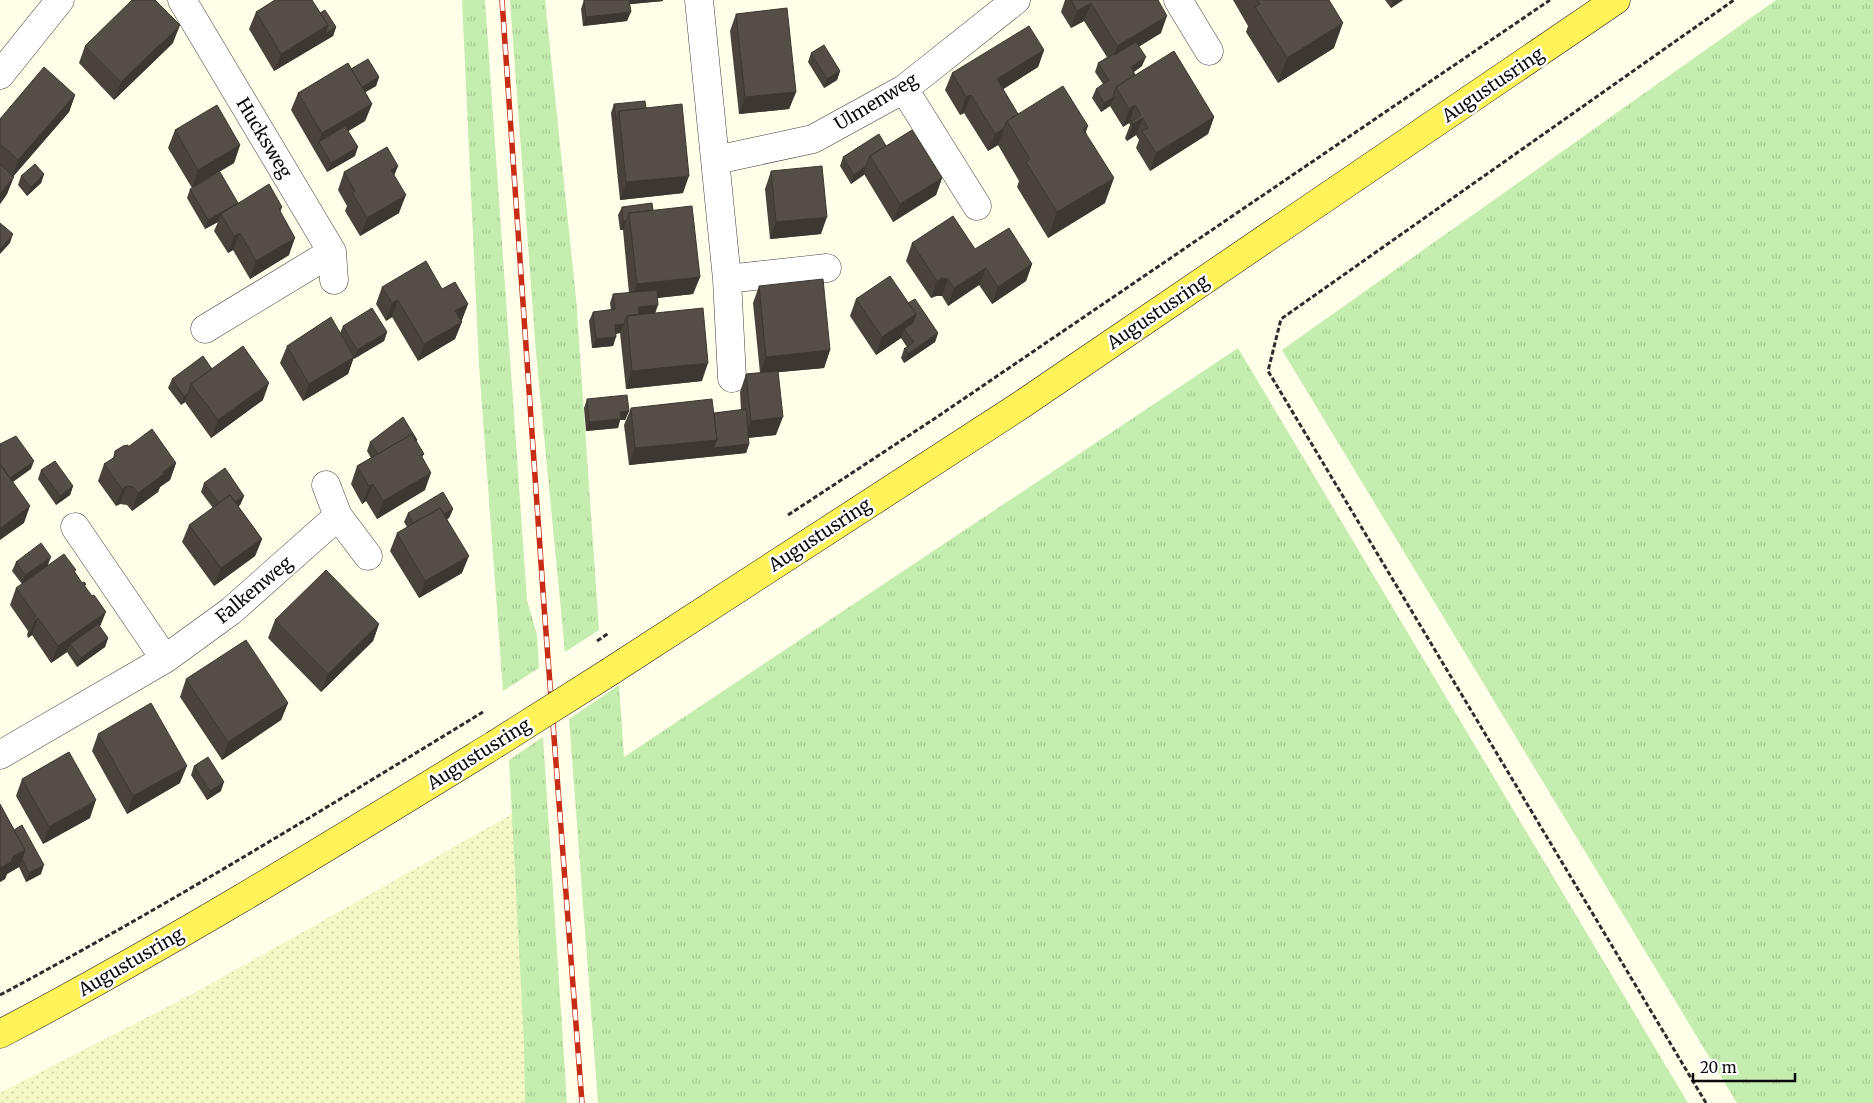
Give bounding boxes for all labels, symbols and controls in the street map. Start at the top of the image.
street label: Augustusring [1437,42,1548,128]
street label: Ulmenweg [830,68,922,135]
street label: Hucksweg [231,93,297,182]
street label: Augustusring [1102,269,1213,355]
street label: Augustusring [763,493,876,577]
street label: Falkenweg [211,551,297,628]
street label: Augustusring [422,713,535,795]
street label: Augustusring [73,922,188,1001]
scale bar [1693,1050,1796,1082]
text: 20 m [1700,1058,1737,1077]

